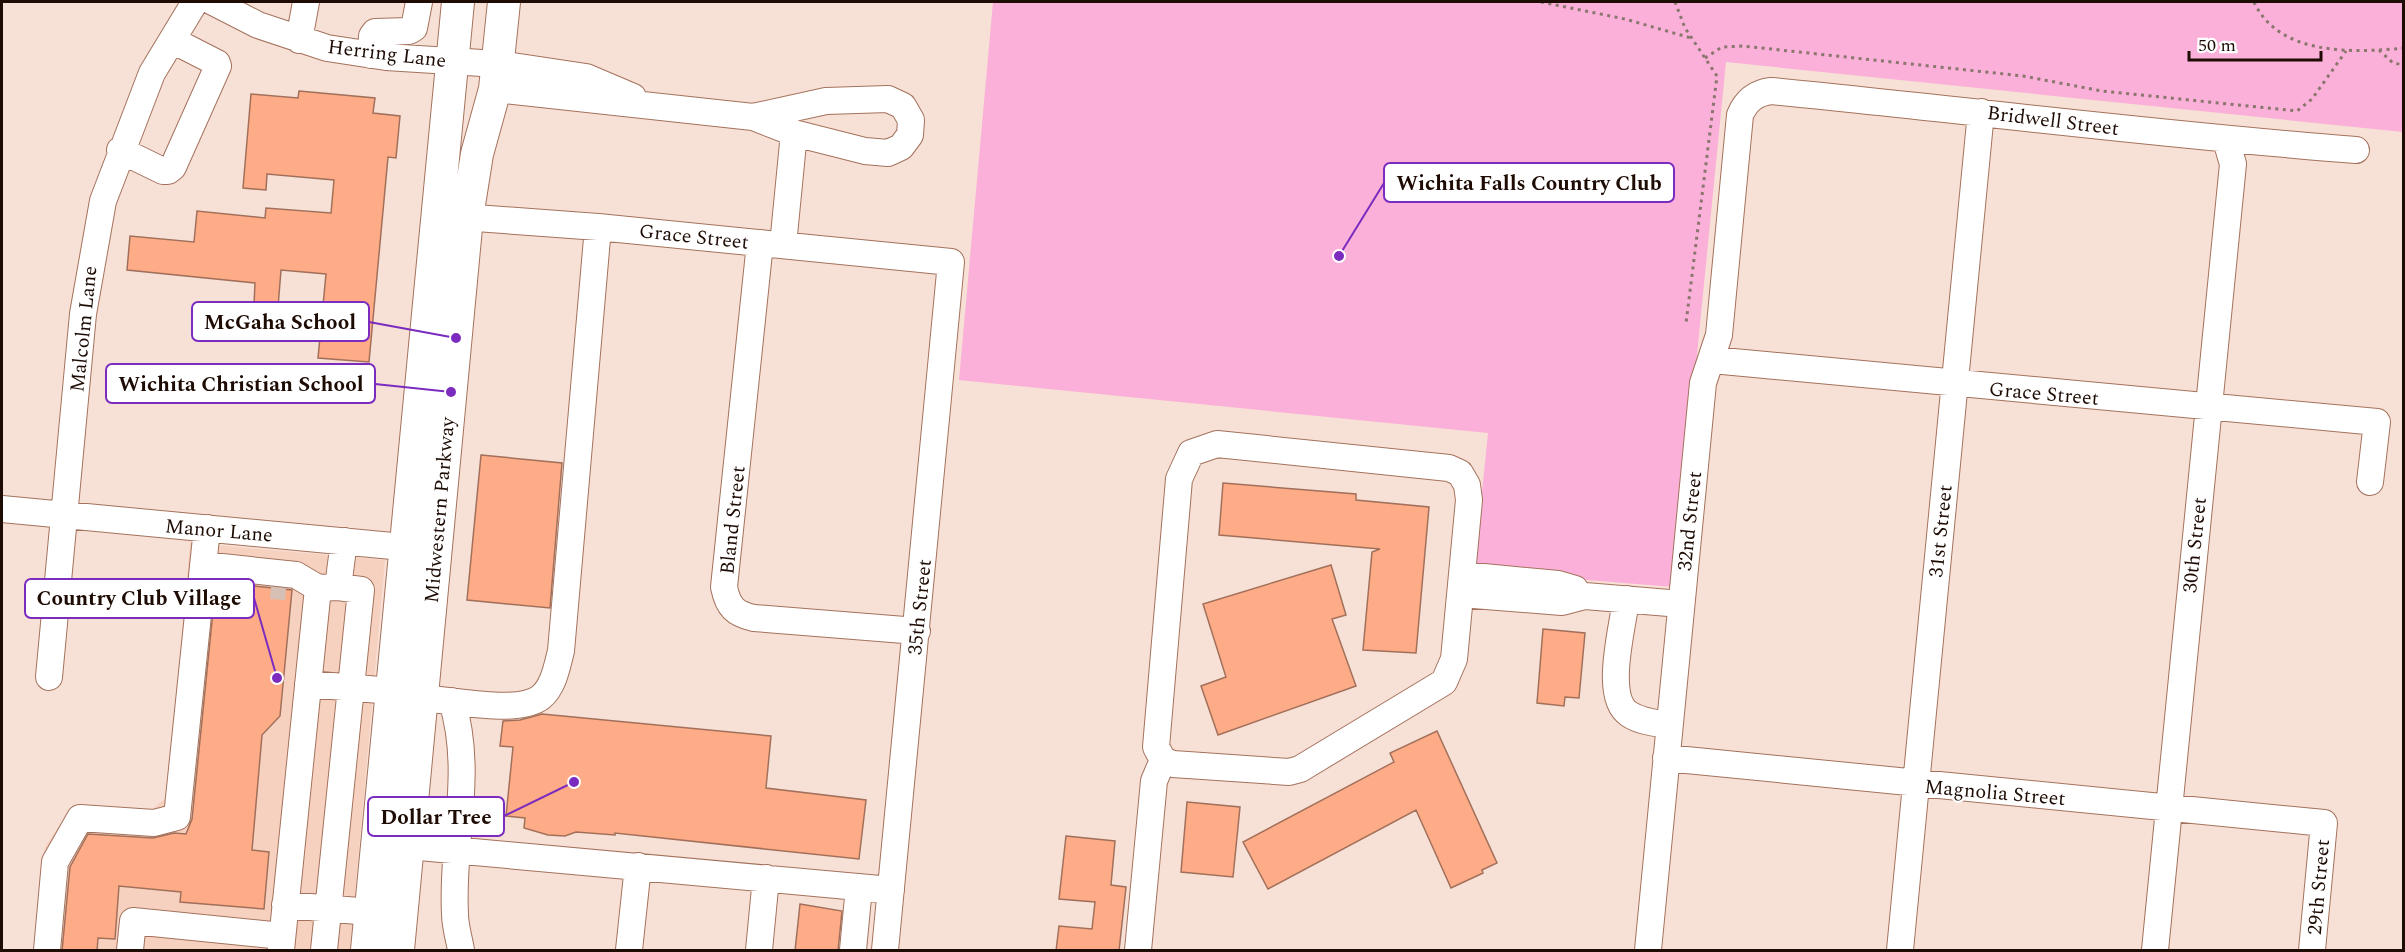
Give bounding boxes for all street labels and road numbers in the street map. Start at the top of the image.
street label: Herring Lane [326,32,448,76]
street label: Bridwell Street [1985,98,2120,144]
street label: Grace Street [638,216,750,258]
street label: Malcolm Lane [62,264,106,394]
street label: Grace Street [1988,374,2100,414]
street label: Midwestern Parkway [417,414,463,604]
street label: Bland Street [712,464,754,576]
street label: 32nd Street [1670,470,1710,573]
street label: 31st Street [1921,483,1961,579]
street label: 30th Street [2175,496,2215,595]
street label: Manor Lane [164,511,274,551]
street label: 35th Street [900,558,940,657]
street label: Magnolia Street [1923,772,2067,814]
street label: 29th Street [2300,838,2338,936]

